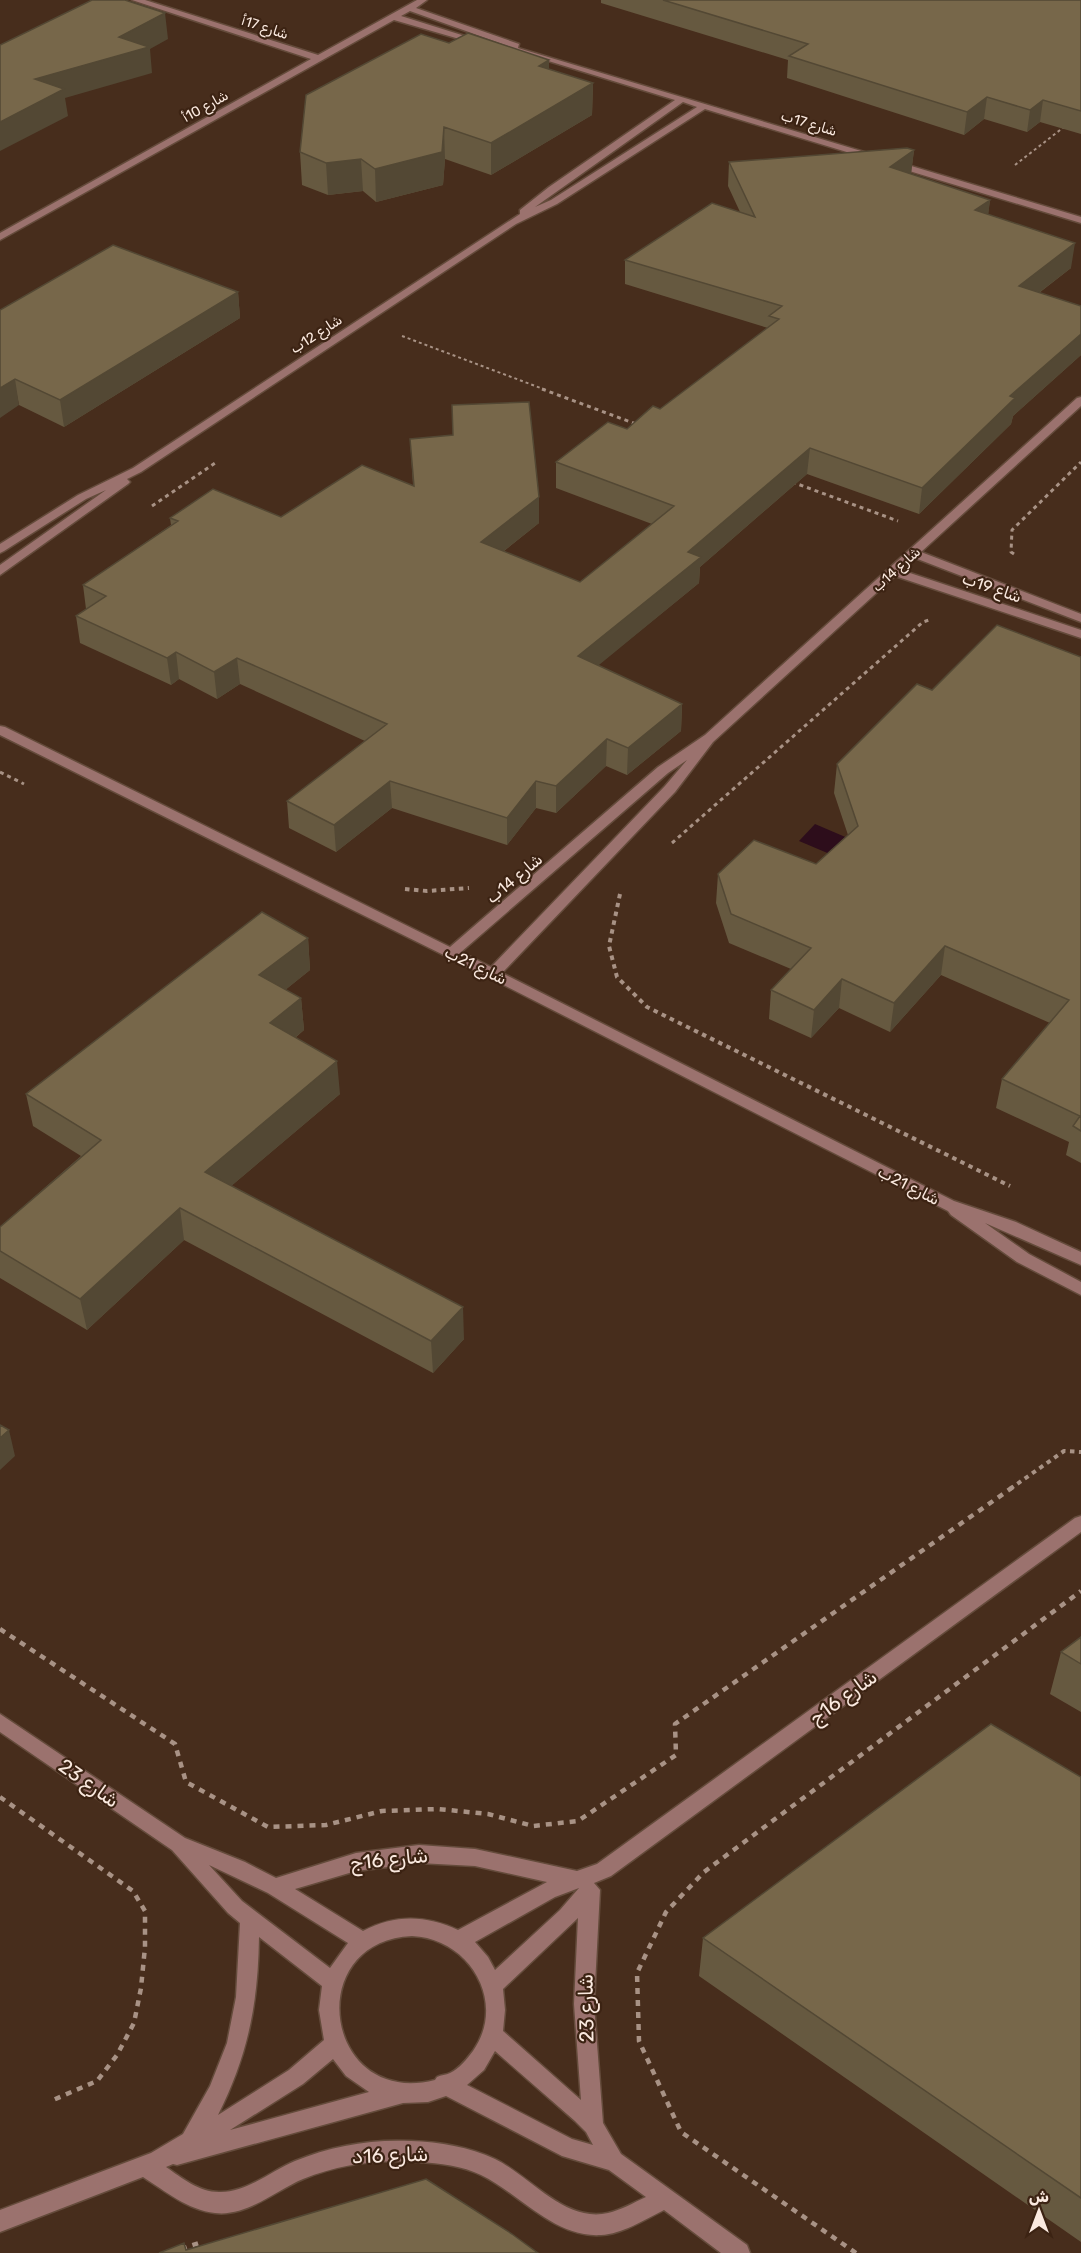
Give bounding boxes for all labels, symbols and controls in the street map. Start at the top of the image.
street label: شارع 17أ [239,12,291,45]
street label: شارع 10أ [179,87,232,128]
street label: شارع 17ب [778,107,839,142]
street label: شارع 12ب [287,311,347,359]
street label: شارع 14ب [869,543,925,597]
street label: شاع 19ب [959,568,1024,608]
street label: شارع 14ب [482,849,548,909]
street label: شارع 21ب [441,942,510,990]
street label: شارع 21ب [874,1162,943,1211]
street label: شارع 16ج [804,1664,883,1731]
street label: شارع 23 [53,1754,124,1814]
street label: شارع 16ج [349,1843,429,1877]
street label: شارع 23 [573,1973,601,2042]
street label: شارع 16د [351,2142,429,2170]
north arrow [1009,2181,1069,2241]
text: ش [1029,2187,1049,2206]

